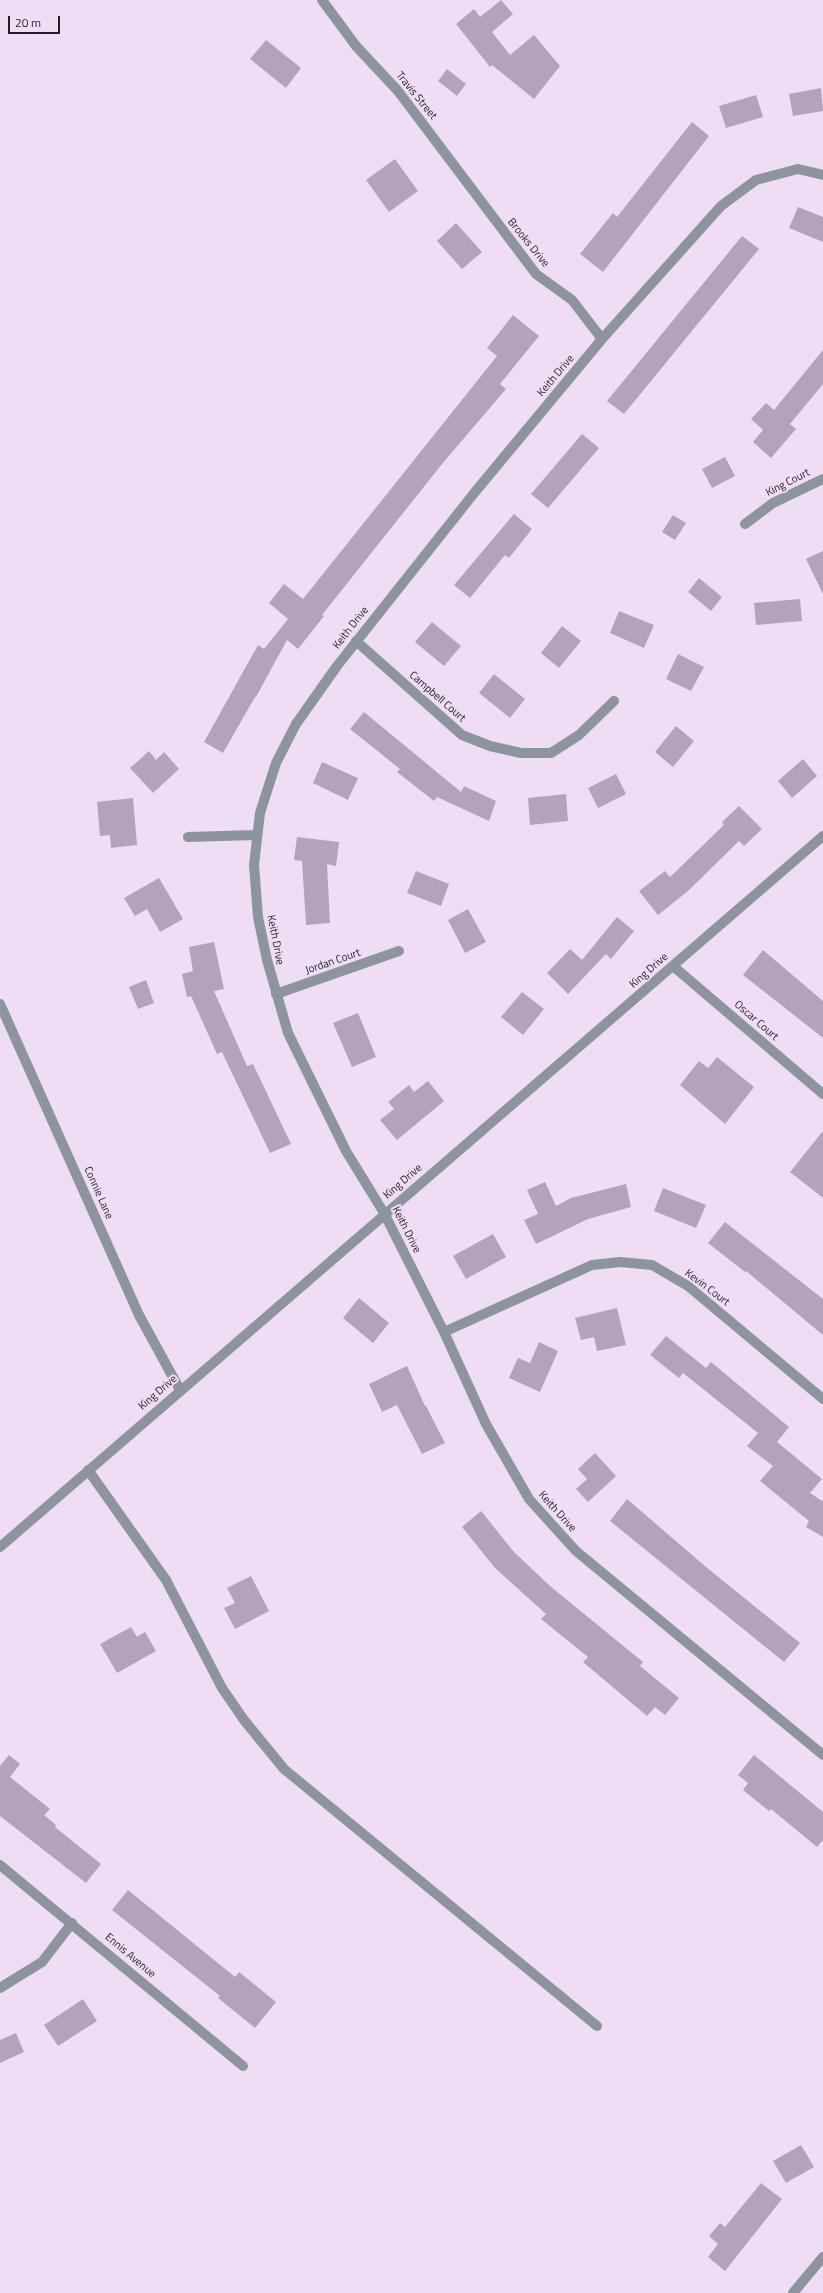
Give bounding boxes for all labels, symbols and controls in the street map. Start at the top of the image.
scale bar [10,8,62,34]
text: 20 m [15,13,41,32]
street label: Travis Street [393,69,439,123]
street label: Brooks Drive [504,216,552,270]
street label: Keith Drive [535,352,577,400]
street label: King Court [764,466,812,500]
street label: Keith Drive [330,604,372,652]
street label: Campbell Court [406,669,468,725]
street label: Keith Drive [264,914,286,966]
street label: Jordan Court [304,946,362,978]
street label: King Drive [627,951,671,991]
street label: Oscar Court [731,998,781,1044]
street label: King Drive [381,1162,425,1202]
street label: Connie Lane [81,1165,115,1221]
street label: Keith Drive [389,1205,423,1255]
street label: Kevin Court [682,1267,732,1309]
street label: King Drive [136,1373,180,1413]
street label: Keith Drive [535,1489,579,1535]
street label: Ennis Avenue [102,1931,158,1981]

